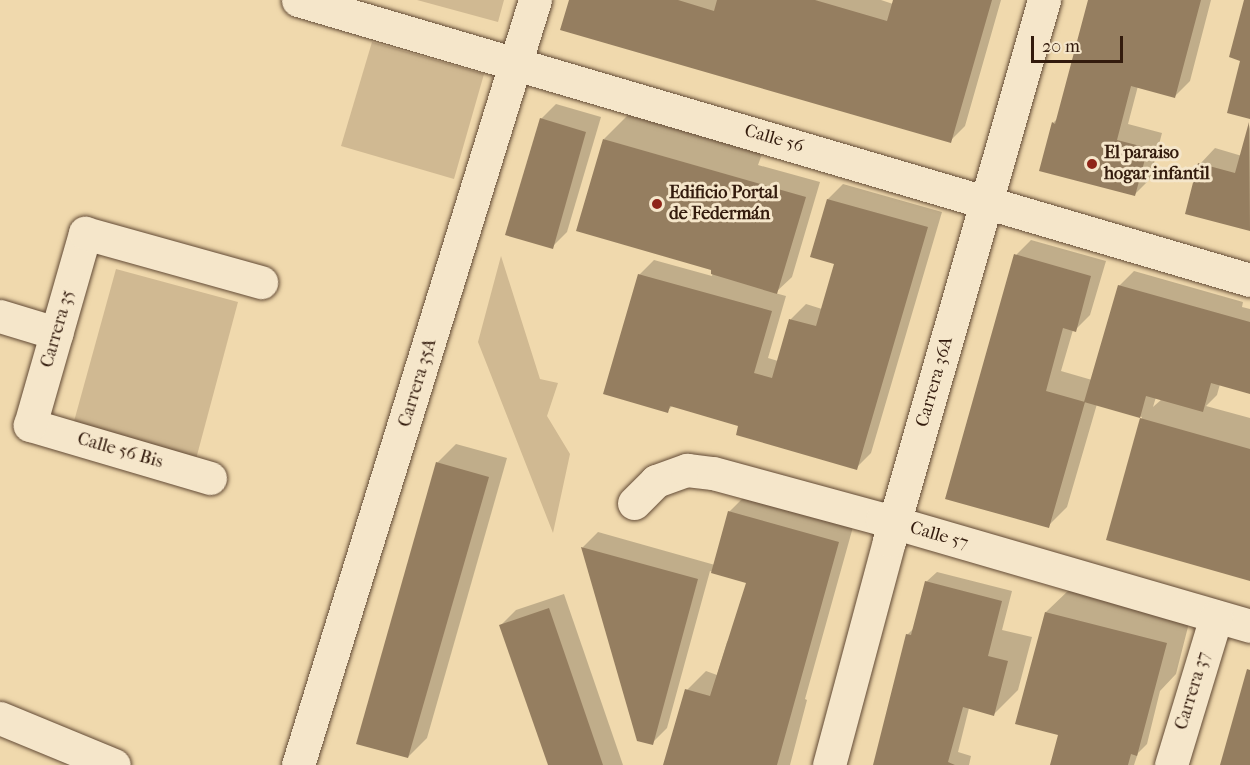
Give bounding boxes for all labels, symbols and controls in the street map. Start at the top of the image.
scale bar [1034,24,1126,62]
text: 20 m [1042,36,1080,57]
street label: Calle 56 [742,120,806,158]
place label: El paraiso hogar infantil [1104,143,1210,186]
marker: El paraiso hogar infantil [1085,157,1099,171]
place label: Edificio Portal de Federmán [669,183,778,226]
marker: Edificio Portal de Federmán [650,197,664,211]
street label: Carrera 35 [37,288,79,370]
street label: Carrera 36A [912,334,958,430]
street label: Carrera 35A [394,336,442,430]
street label: Calle 56 Bis [75,428,165,474]
street label: Calle 57 [907,517,971,555]
street label: Carrera 37 [1171,649,1215,733]

